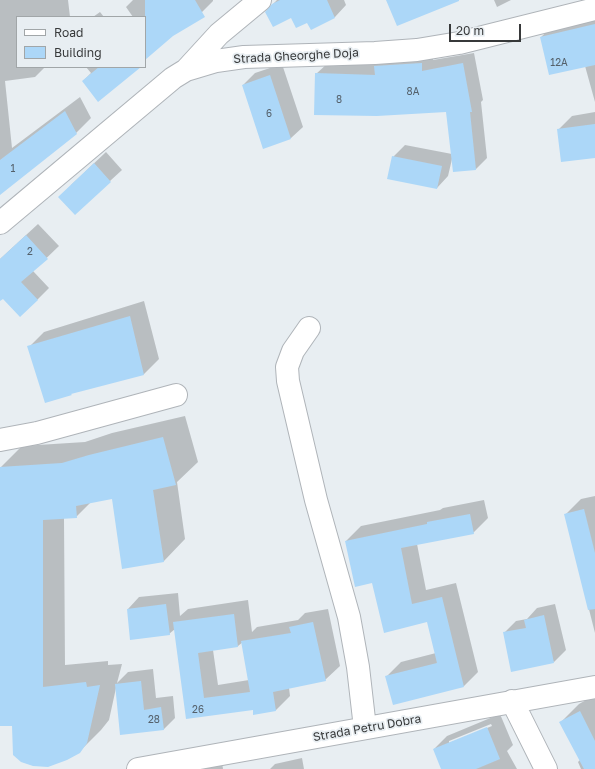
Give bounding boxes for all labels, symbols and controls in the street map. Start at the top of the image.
legend [16,16,146,68]
scale bar [451,16,523,42]
text: 20 m [456,23,484,38]
text: Road [54,25,83,40]
text: Building [54,45,102,60]
street label: Strada Gheorghe Doja [233,46,359,66]
house number: 12A [550,57,568,69]
house number: 8A [407,86,419,98]
house number: 8 [336,94,342,106]
house number: 6 [266,108,272,120]
house number: 1 [11,163,15,175]
house number: 2 [27,246,33,258]
house number: 26 [192,704,204,716]
street label: Strada Petru Dobra [312,711,422,745]
house number: 28 [148,714,160,726]

